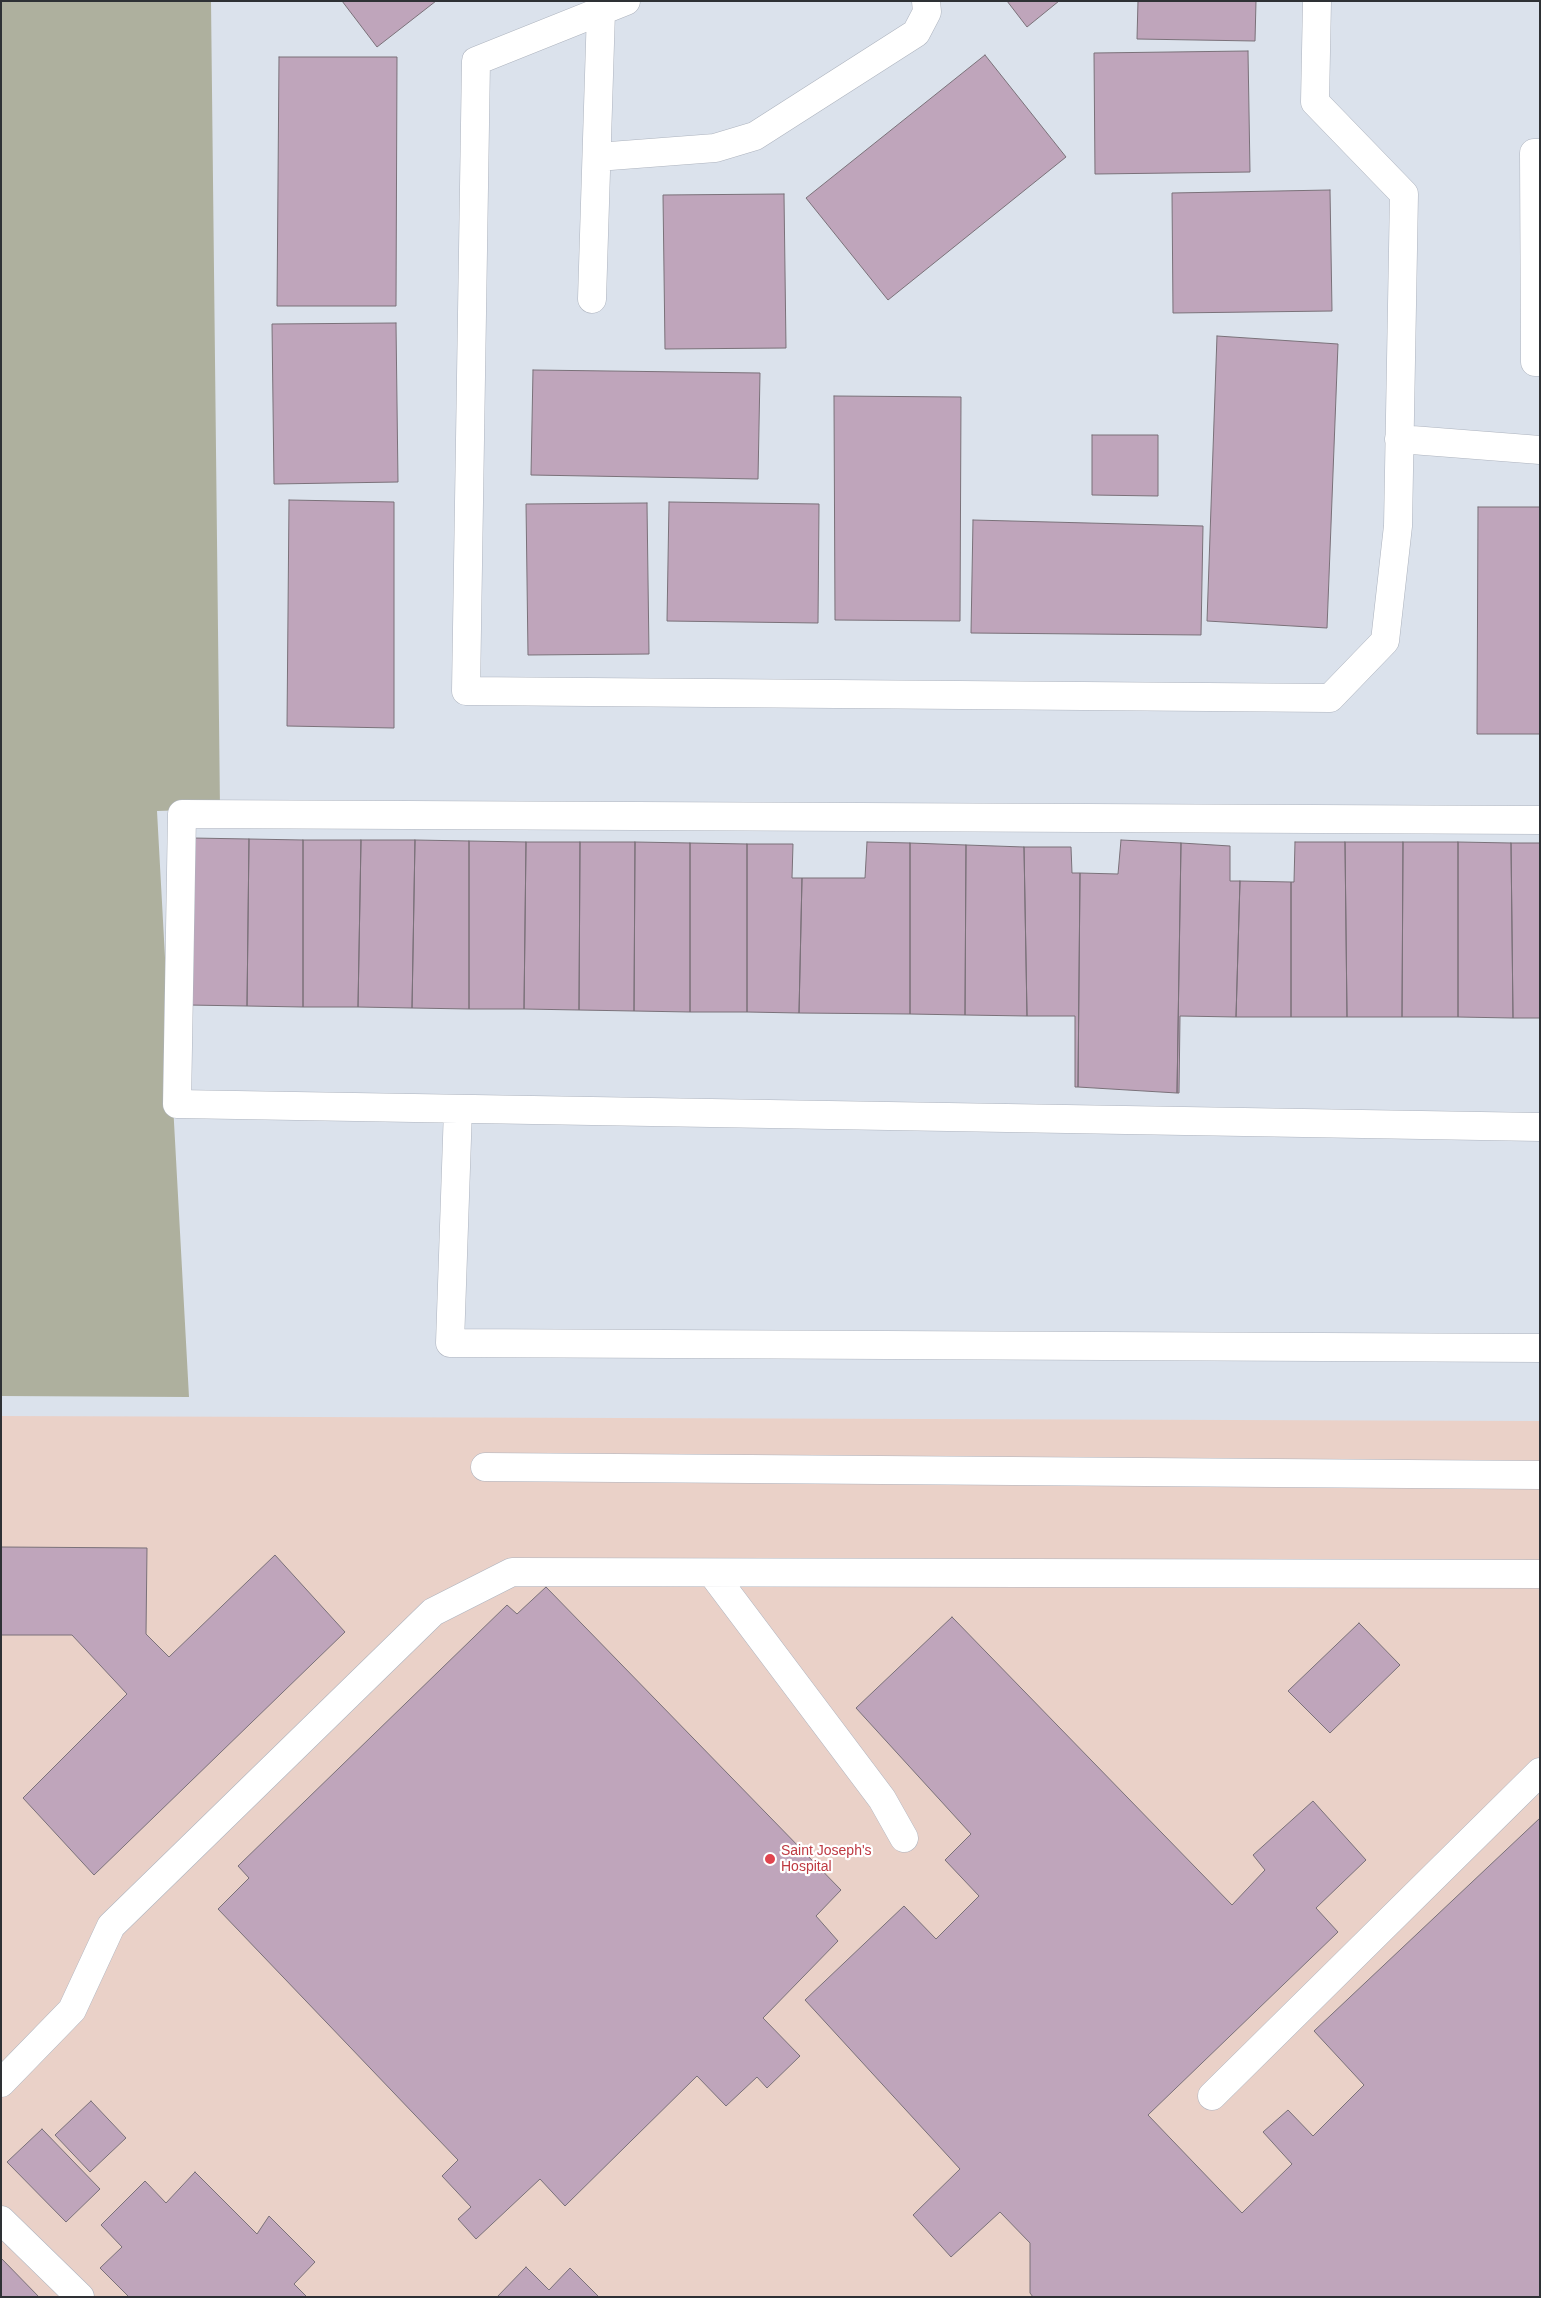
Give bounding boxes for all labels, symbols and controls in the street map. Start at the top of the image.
place label: Saint Joseph's Hospital [781,1843,872,1875]
marker: Saint Joseph's Hospital [763,1852,777,1866]

